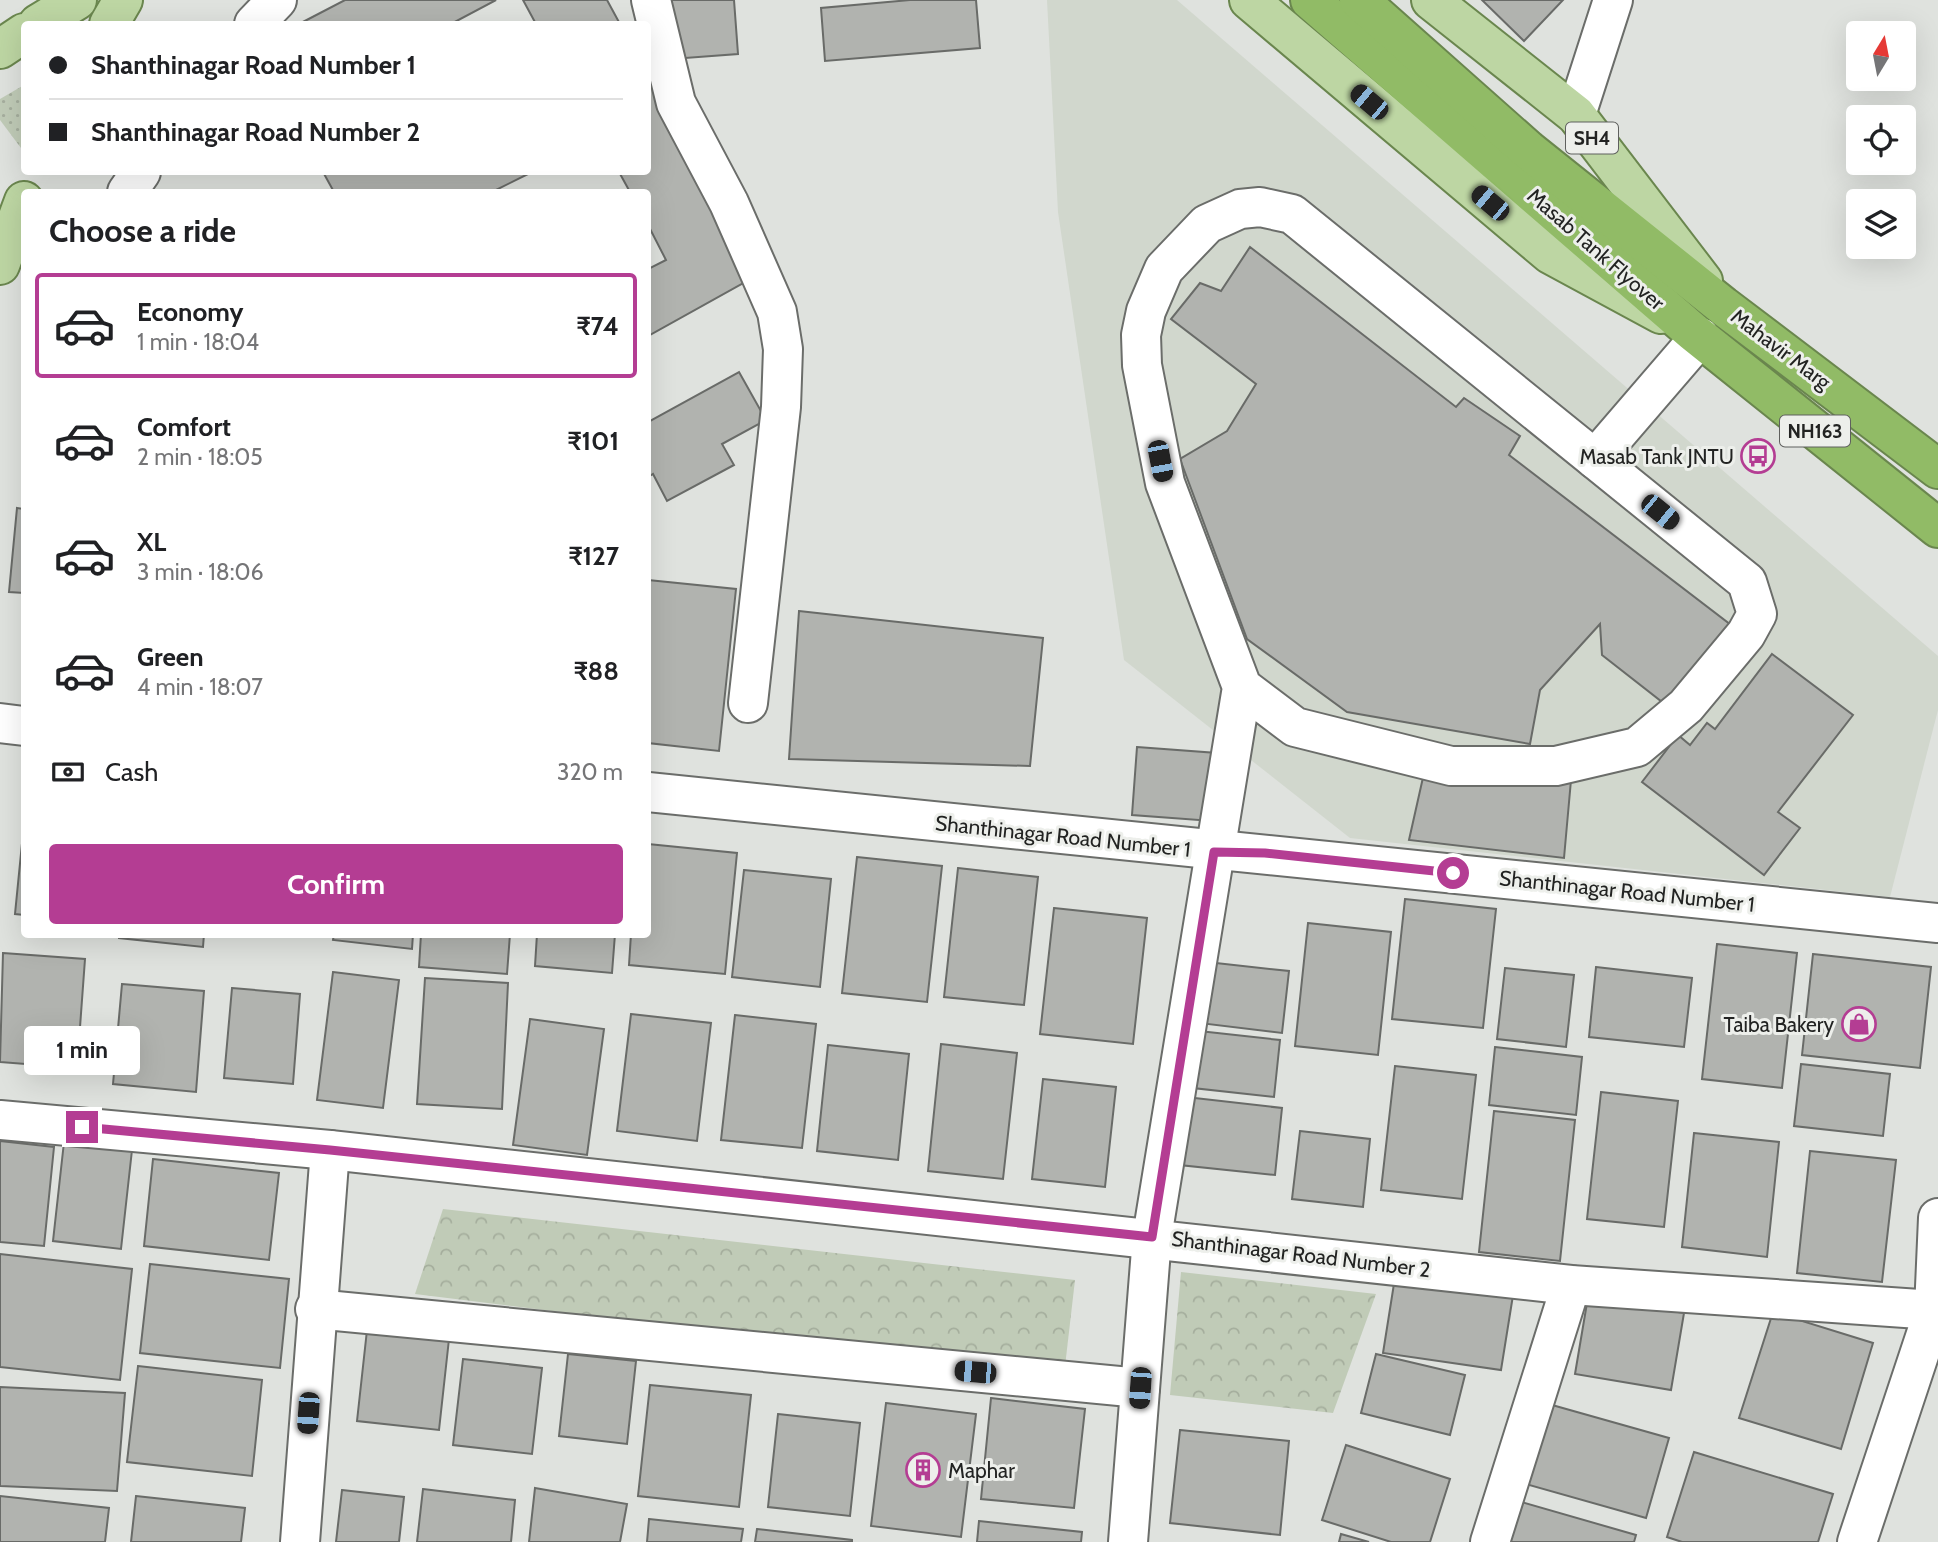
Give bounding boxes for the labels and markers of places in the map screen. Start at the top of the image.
bus stop icon: Masab Tank JNTU [1739,437,1777,475]
place label: Masab Tank JNTU [1579,444,1734,469]
shop icon: Taiba Bakery [1840,1005,1878,1043]
place label: Taiba Bakery [1724,1012,1834,1037]
building icon: Maphar [904,1451,942,1489]
place label: Maphar [948,1458,1015,1483]

